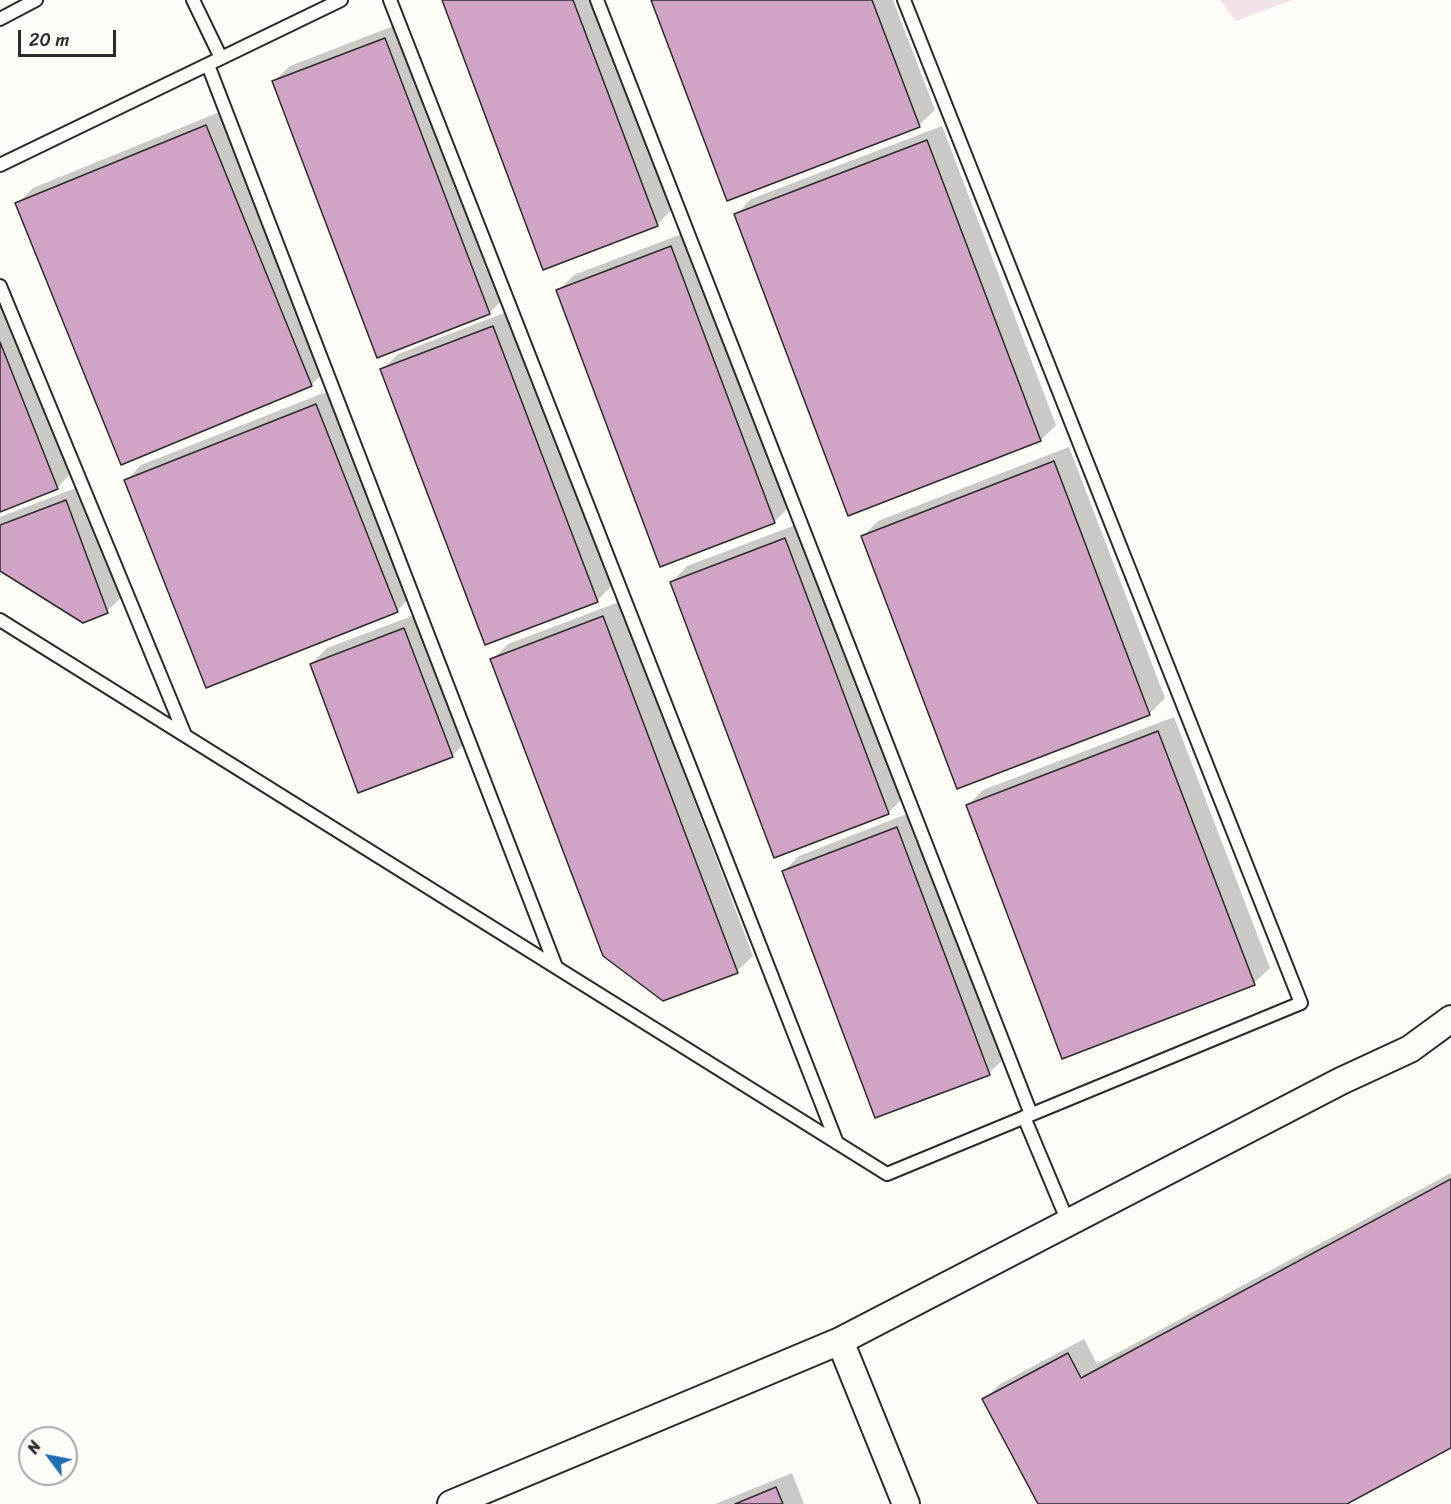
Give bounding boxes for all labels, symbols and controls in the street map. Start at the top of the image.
scale bar [21,18,118,56]
text: 20 m [29,24,69,56]
north arrow [18,1426,78,1486]
text: N [19,1435,49,1460]

